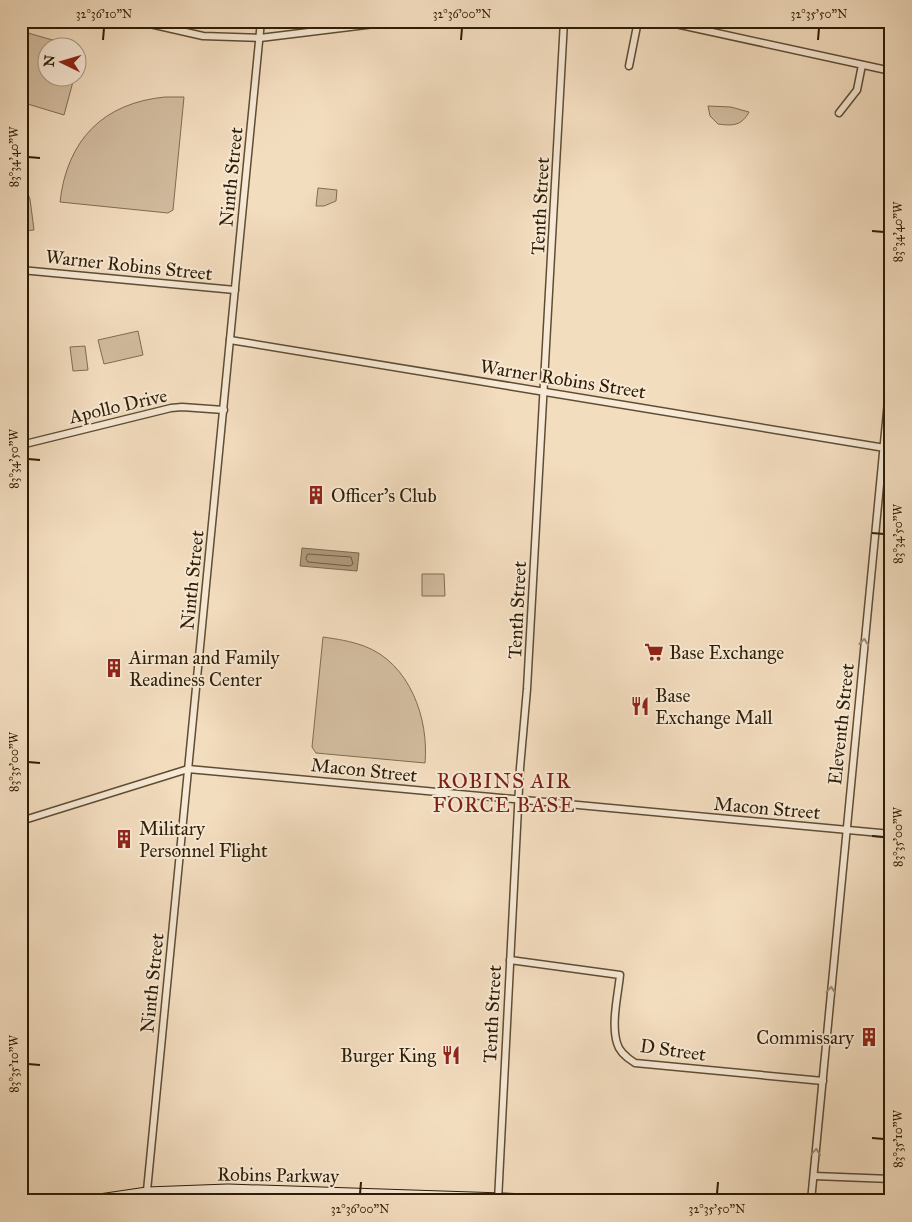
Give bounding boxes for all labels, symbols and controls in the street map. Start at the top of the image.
text: 32°36'10"N [76,7,132,21]
text: 32°36'00"N [433,7,491,21]
text: 32°35'50"N [791,7,847,21]
north arrow [38,38,88,88]
text: N [41,54,59,68]
text: 83°34'40"W [7,126,21,187]
street label: Ninth Street [214,126,248,228]
street label: Tenth Street [526,156,554,256]
text: 83°34'40"W [891,201,905,262]
street label: Warner Robins Street [44,245,214,285]
street label: Warner Robins Street [478,355,648,404]
street label: Apollo Drive [66,384,169,429]
text: 83°34'50"W [7,429,21,489]
building icon: Officer's Club [305,484,327,506]
place label: Officer's Club [331,484,437,507]
text: 83°34'50"W [891,504,905,564]
street label: Ninth Street [175,529,209,631]
street label: Tenth Street [503,560,531,660]
one-way arrow [859,638,870,646]
supermarket icon: Base Exchange [643,641,665,663]
place label: Base Exchange [669,641,784,665]
place label: Airman and Family Readiness Center [128,646,280,691]
building icon: Airman and Family Readiness Center [103,657,125,679]
street label: Eleventh Street [823,662,859,786]
place label: Base Exchange Mall [655,684,773,730]
restaurant icon: Base Exchange Mall [629,695,651,717]
text: 83°35'00"W [7,731,21,792]
street label: Macon Street [310,753,419,787]
district label: ROBINS AIR FORCE BASE [433,768,575,818]
street label: Macon Street [713,792,822,824]
text: 83°35'00"W [891,806,905,867]
place label: Military Personnel Flight [139,817,268,863]
building icon: Military Personnel Flight [113,828,135,850]
street label: Ninth Street [135,932,169,1034]
street label: Tenth Street [478,964,506,1064]
one-way arrow [826,986,837,994]
place label: Commissary [756,1026,855,1049]
building icon: Commissary [858,1026,880,1048]
street label: D Street [639,1034,708,1066]
text: 83°35'10"W [7,1035,21,1093]
place label: Burger King [340,1044,436,1068]
restaurant icon: Burger King [440,1044,462,1066]
text: 83°35'10"W [891,1110,905,1168]
one-way arrow [811,1148,822,1156]
street label: Robins Parkway [217,1162,340,1188]
text: 32°36'00"N [331,1202,389,1216]
text: 32°35'50"N [689,1202,745,1216]

